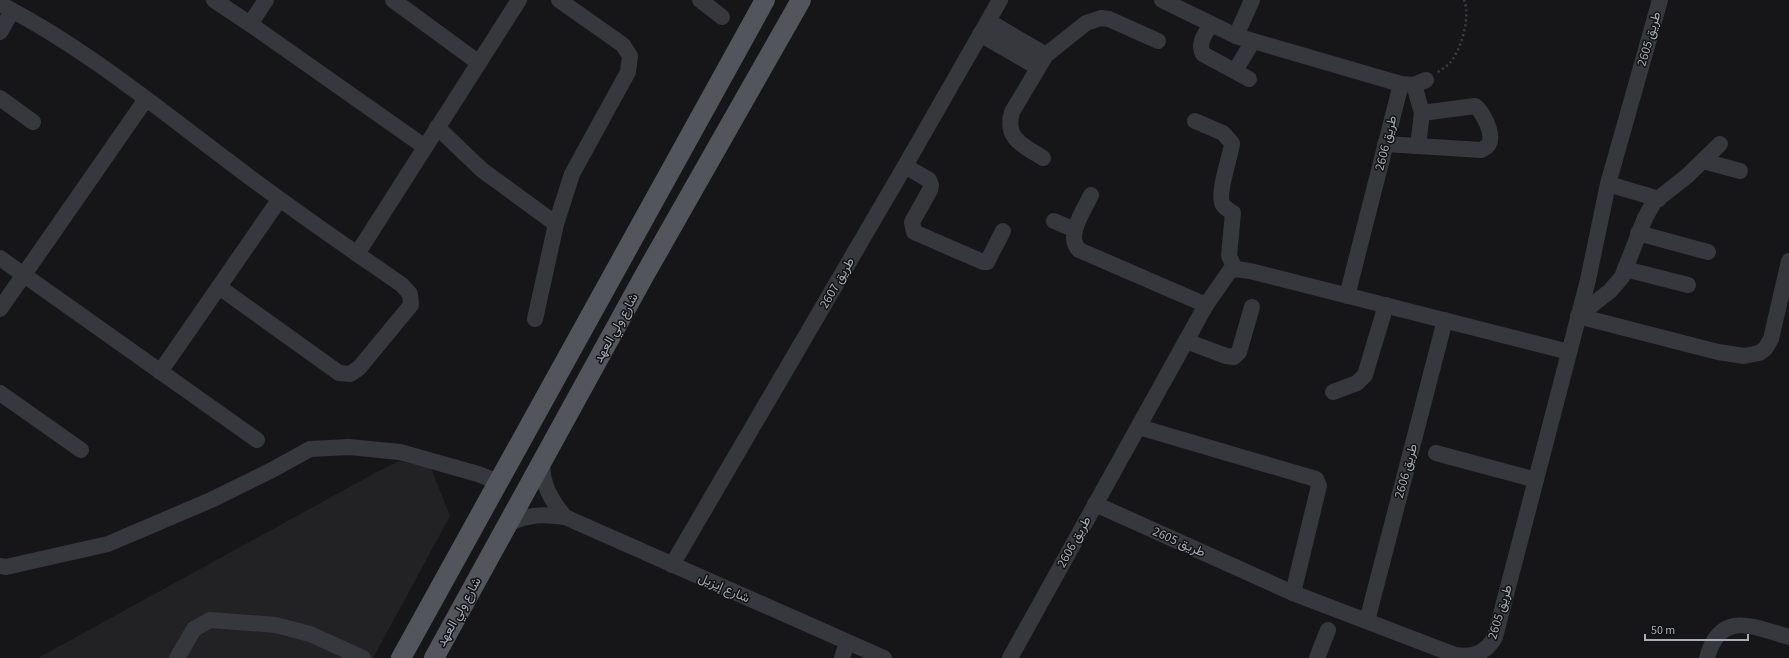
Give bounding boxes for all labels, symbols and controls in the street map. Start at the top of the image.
street label: طريق 2605 [1633,10,1665,68]
street label: طريق 2606 [1370,114,1402,172]
street label: طريق 2607 [815,254,859,312]
street label: شارع ولي العهد [589,290,643,366]
street label: طريق 2606 [1390,442,1422,500]
street label: طريق 2606 [1053,513,1095,571]
street label: طريق 2605 [1150,522,1208,562]
street label: شارع إيزيل [695,569,753,607]
street label: شارع ولي العهد [432,574,486,650]
street label: طريق 2605 [1483,583,1517,641]
scale bar [1645,616,1748,642]
text: 50 m [1651,622,1675,639]

